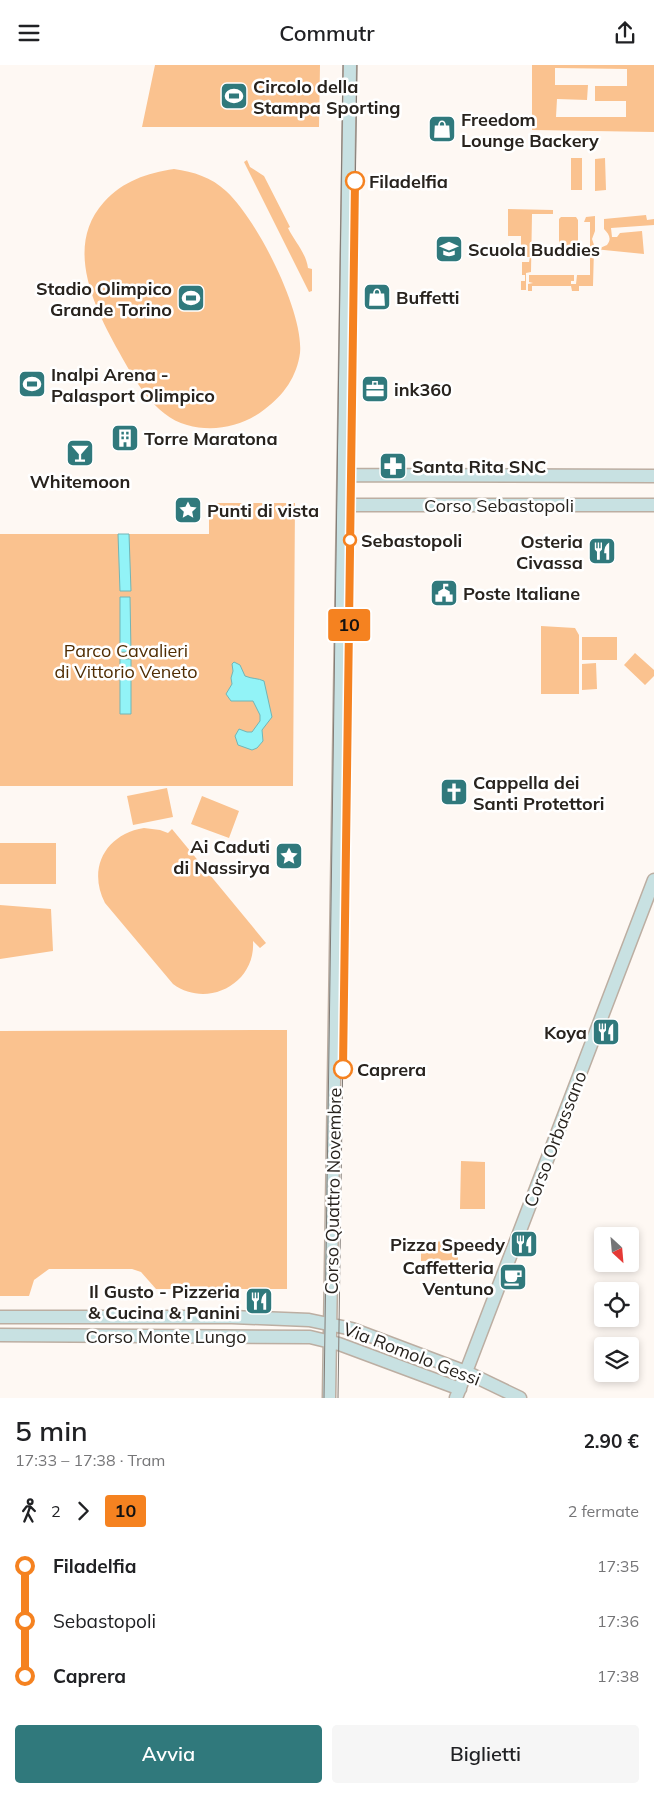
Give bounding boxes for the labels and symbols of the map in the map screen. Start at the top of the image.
place label: Circolo della Stampa Sporting [253,75,401,119]
sports icon: Circolo della Stampa Sporting [219,81,249,111]
place label: Freedom Lounge Backery [461,108,599,152]
shop icon: Freedom Lounge Backery [427,114,457,144]
place label: Filadelfia [369,170,448,193]
marker: Filadelfia [345,171,365,191]
school or university icon: Scuola Buddies [434,234,464,264]
place label: Scuola Buddies [468,238,600,261]
place label: Stadio Olimpico Grande Torino [36,277,172,321]
shop icon: Buffetti [362,282,392,312]
sports icon: Stadio Olimpico Grande Torino [176,283,206,313]
place label: Buffetti [396,286,459,309]
place label: Inalpi Arena - Palasport Olimpico [51,363,215,407]
sports icon: Inalpi Arena - Palasport Olimpico [17,369,47,399]
office icon: ink360 [360,374,390,404]
place label: ink360 [394,378,452,401]
building icon: Torre Maratona [110,423,140,453]
place label: Torre Maratona [144,427,278,450]
bar icon: Whitemoon [65,438,95,468]
pharmacy icon: Santa Rita SNC [378,451,408,481]
place label: Santa Rita SNC [412,455,546,478]
place label: Whitemoon [30,470,130,493]
street label: Corso Sebastopoli [424,494,574,517]
place icon: Punti di vista [173,495,203,525]
place label: Punti di vista [207,499,319,522]
place label: Sebastopoli [361,529,462,552]
place label: Osteria Civassa [516,530,583,574]
marker: Sebastopoli [343,533,357,547]
restaurant icon: Osteria Civassa [587,536,617,566]
public building icon: Poste Italiane [429,578,459,608]
place label: Poste Italiane [463,582,580,605]
line badge: 10 [326,609,372,641]
park label: Parco Cavalieri di Vittorio Veneto [54,639,198,683]
place label: Cappella dei Santi Protettori [473,771,604,815]
church icon: Cappella dei Santi Protettori [439,777,469,807]
place label: Ai Caduti di Nassirya [173,835,270,879]
place icon: Ai Caduti di Nassirya [274,841,304,871]
restaurant icon: Koya [591,1017,621,1047]
place label: Koya [544,1021,587,1044]
place label: Caprera [357,1058,426,1081]
marker: Caprera [333,1059,353,1079]
street label: Corso Orbassano [518,1068,592,1210]
street label: Corso Quattro Novembre [320,1087,346,1295]
north arrow [594,1227,639,1273]
restaurant icon: Pizza Speedy [509,1229,539,1259]
place label: Pizza Speedy [390,1233,505,1256]
place label: Caffetteria Ventuno [403,1256,494,1300]
cafe icon: Caffetteria Ventuno [498,1262,528,1292]
place label: Il Gusto - Pizzeria & Cucina & Panini [88,1280,240,1324]
restaurant icon: Il Gusto - Pizzeria & Cucina & Panini [244,1286,274,1316]
street label: Via Romolo Gessi [340,1317,484,1391]
street label: Corso Monte Lungo [86,1325,246,1348]

